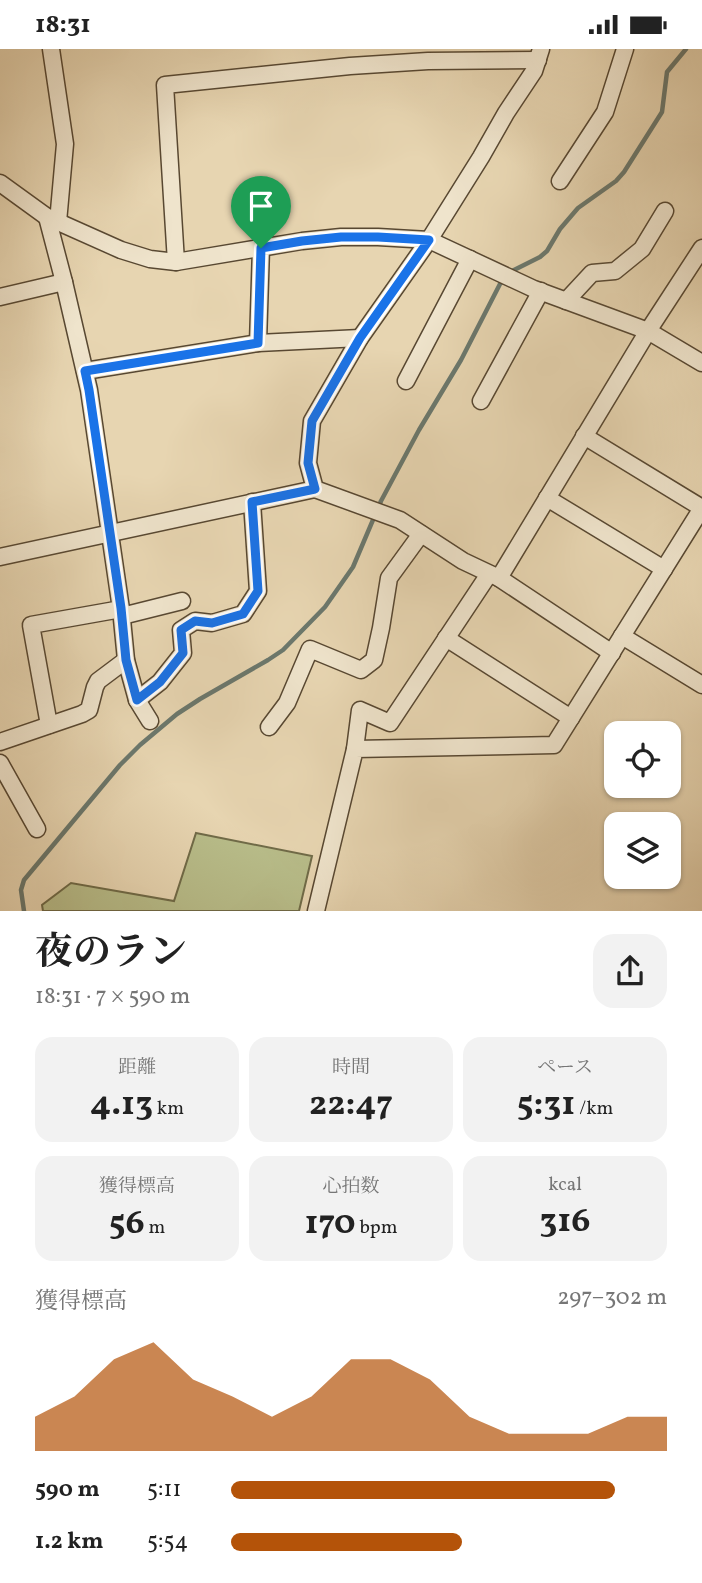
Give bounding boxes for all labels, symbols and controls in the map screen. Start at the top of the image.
text: 18:31 [35,7,91,43]
pin [231,176,291,248]
icon: arrive [242,187,280,225]
map controls [604,721,681,889]
button: locate [604,721,681,798]
button: layers [604,812,681,889]
text: 夜のラン [35,928,187,981]
button: share [593,934,667,1008]
text: 18:31 · 7 × 590 m [35,981,190,1013]
text: 距離 [118,1055,156,1081]
text: 時間 [332,1055,370,1081]
text: ペース [537,1055,593,1081]
text: 4.13 [90,1081,153,1129]
text: 22:47 [309,1081,393,1129]
text: 5:31 [517,1081,575,1129]
text: km [153,1096,184,1122]
text: /km [575,1096,613,1122]
text: kcal [548,1172,582,1198]
text: 獲得標高 [99,1174,175,1200]
text: 心拍数 [322,1174,380,1200]
text: 316 [539,1198,591,1246]
text: 56 [109,1200,145,1248]
text: 170 [304,1200,356,1248]
text: m [145,1215,165,1241]
text: bpm [356,1215,398,1241]
text: 297–302 m [557,1282,667,1314]
text: 獲得標高 [35,1286,127,1318]
text: 590 m [35,1474,100,1506]
text: 5:11 [147,1474,181,1506]
text: 1.2 km [35,1526,104,1558]
text: 5:54 [147,1526,188,1558]

